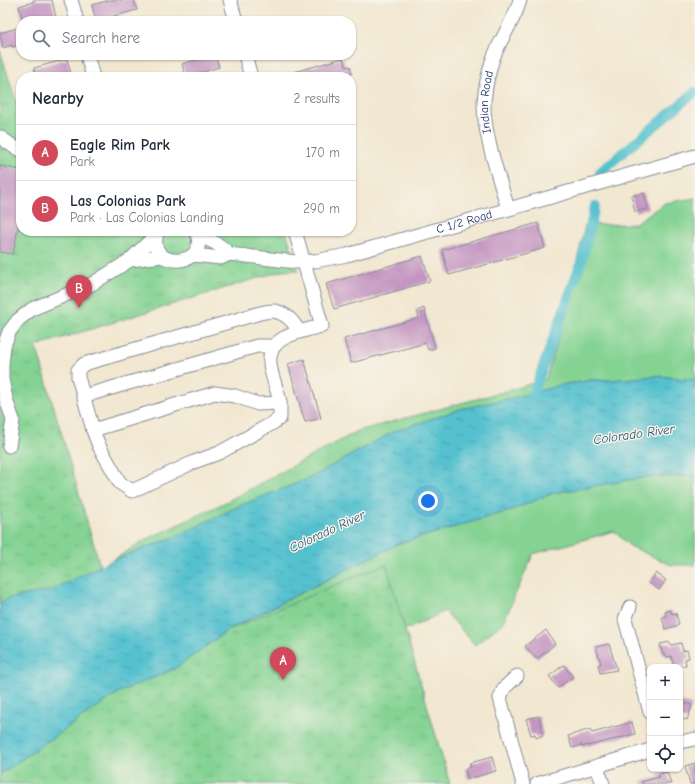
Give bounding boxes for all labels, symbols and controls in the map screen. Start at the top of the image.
search box [16,16,356,60]
icon: search [30,27,52,49]
text: Search here [62,29,140,47]
street label: Indian Road [477,69,496,135]
text: Nearby [32,89,83,108]
text: 2 results [293,91,340,106]
text: Eagle Rim Park [70,136,170,154]
text: A [41,145,49,160]
text: 170 m [306,145,340,160]
text: Park [70,154,95,169]
text: Las Colonias Park [70,192,186,210]
text: B [41,201,49,216]
text: 290 m [303,201,340,216]
street label: C 1/2 Road [435,207,494,236]
text: Park · Las Colonias Landing [70,210,224,225]
pin: B [66,275,92,308]
water label: Colorado River [592,421,676,447]
your location [418,491,438,511]
water label: Colorado River [287,507,368,555]
pin: A [270,647,296,680]
map controls [647,664,683,772]
button: + [647,664,683,700]
button: − [647,700,683,736]
button: locate [647,736,683,772]

